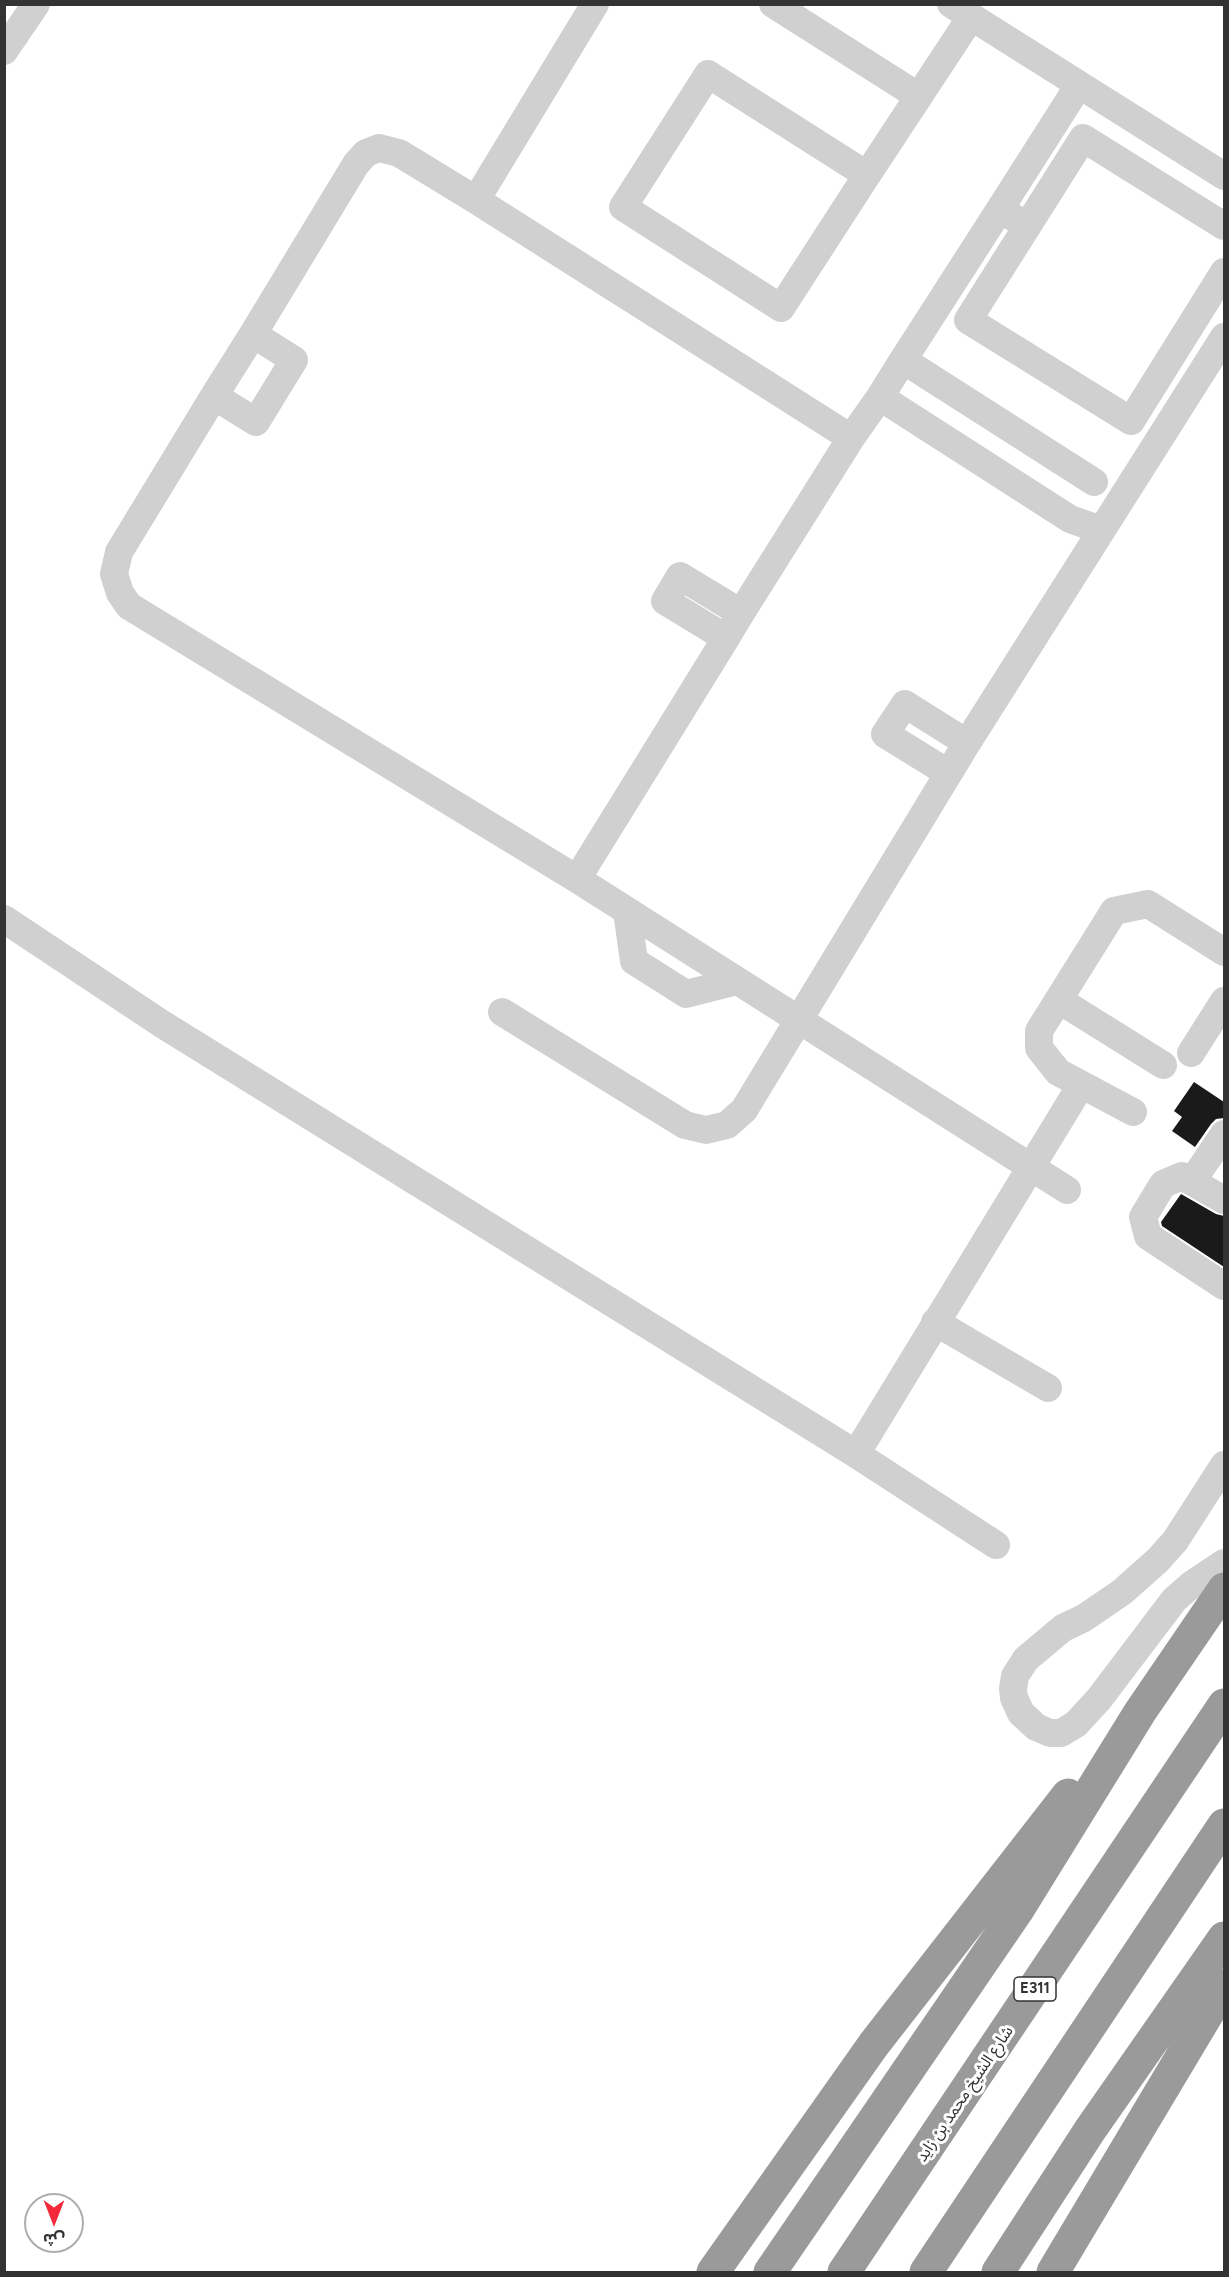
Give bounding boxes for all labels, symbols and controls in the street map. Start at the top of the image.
road number: E311 [1014,1977,1056,2001]
street label: شارع الشيخ محمد بن زايد [912,2022,1018,2166]
north arrow [24,2193,84,2253]
text: ش [43,2230,65,2249]

